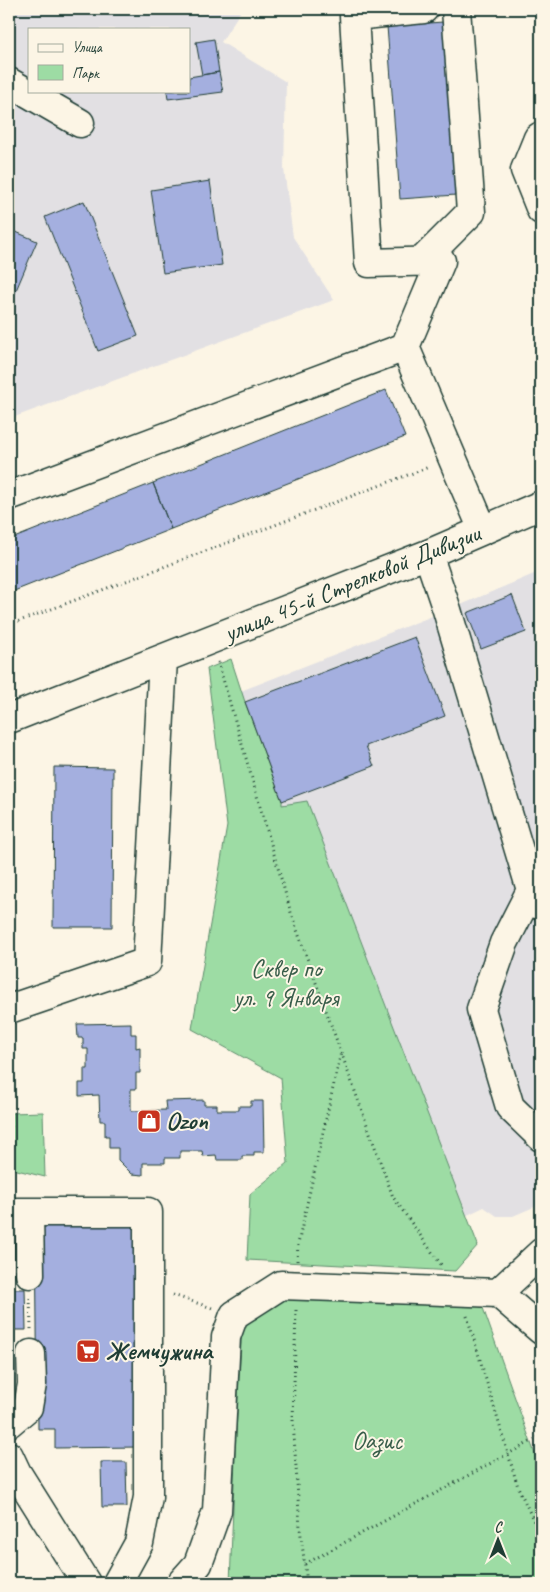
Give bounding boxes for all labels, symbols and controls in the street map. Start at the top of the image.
legend [28,28,190,92]
text: Улица [72,38,103,57]
text: Парк [72,64,100,83]
street label: улица 45-й Стрелковой Дивизии [217,516,486,650]
park label: Сквер по ул. 9 Января [232,953,341,1014]
place label: Ozon [166,1105,208,1137]
shop icon: Ozon [136,1108,162,1134]
place label: Жемчужина [106,1335,214,1367]
supermarket icon: Жемчужина [75,1338,101,1364]
park label: Оазис [352,1425,403,1458]
north arrow [472,1514,522,1564]
text: С [495,1519,504,1536]

